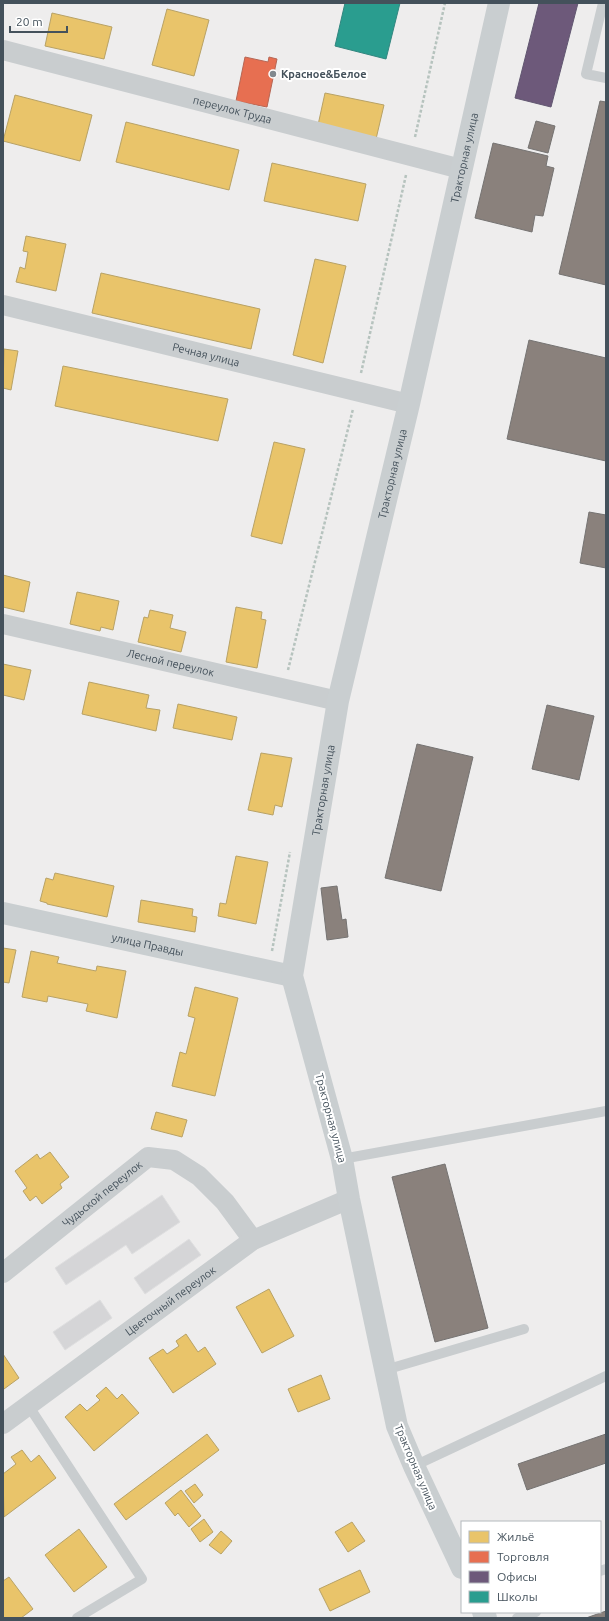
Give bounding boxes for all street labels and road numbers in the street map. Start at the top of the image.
street label: переулок Труда [192,94,273,126]
street label: Тракторная улица [448,112,480,204]
street label: Речная улица [171,341,241,369]
street label: Тракторная улица [376,428,409,520]
street label: Лесной переулок [126,647,216,678]
street label: Тракторная улица [310,744,337,837]
street label: улица Правды [111,931,185,958]
street label: Тракторная улица [313,1072,349,1164]
street label: Чудьской переулок [60,1158,145,1229]
street label: Цветочный переулок [123,1263,218,1338]
street label: Тракторная улица [393,1422,439,1512]

